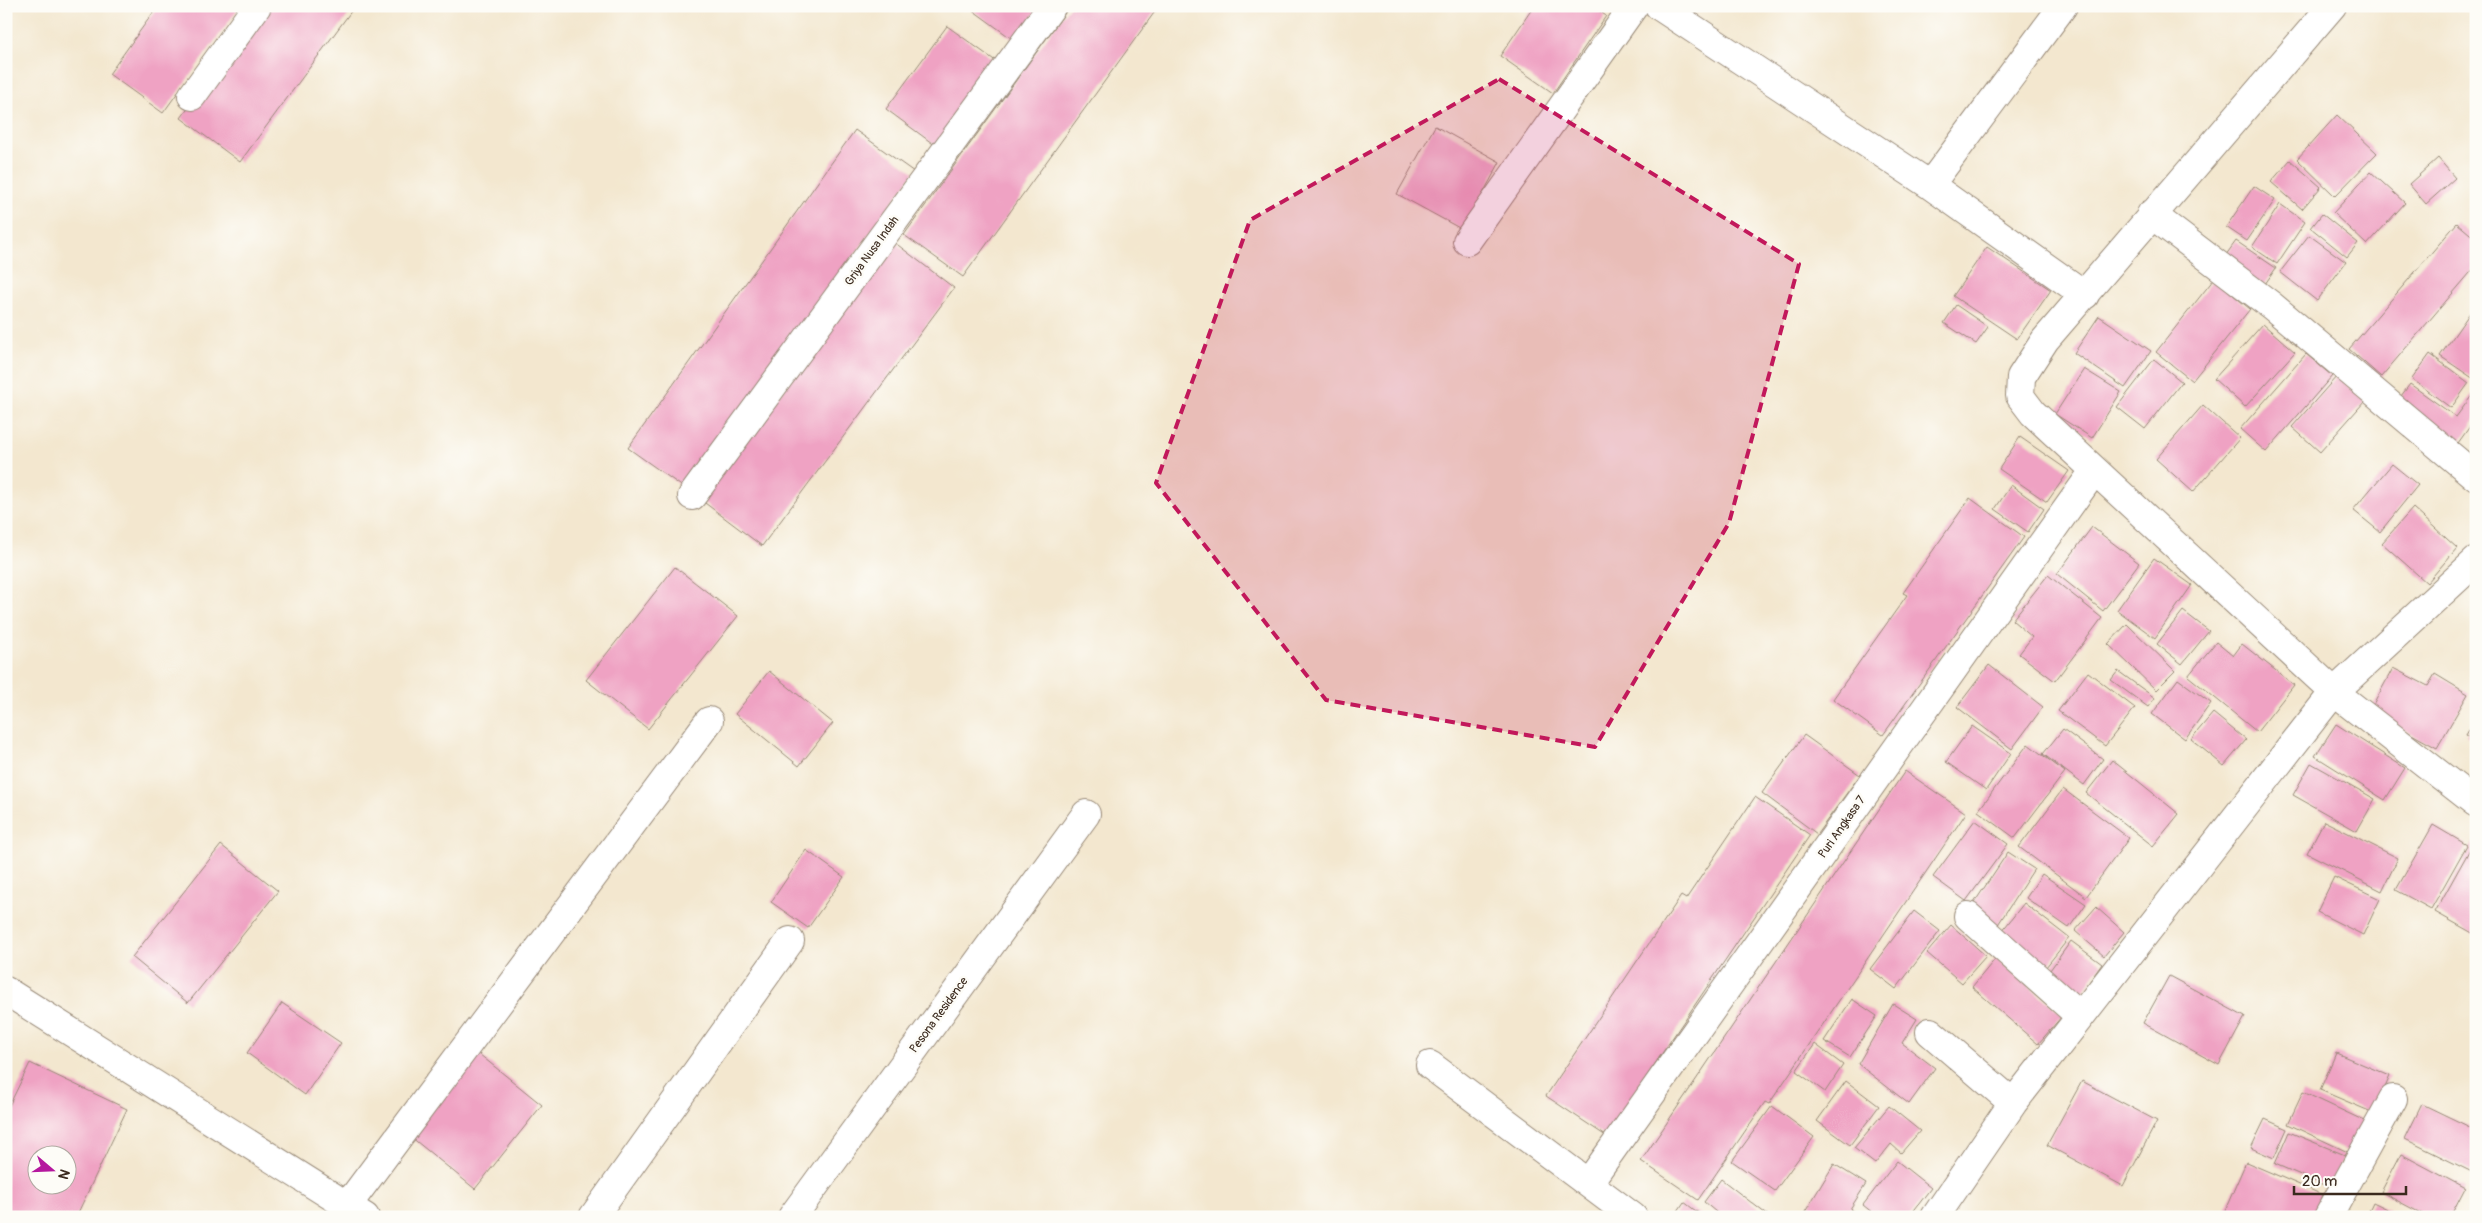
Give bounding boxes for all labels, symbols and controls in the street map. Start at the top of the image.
street label: Griya Nusa Indah [842,213,903,289]
street label: Puri Angkasa 7 [1815,792,1869,861]
street label: Pesona Residence [906,974,972,1056]
north arrow [28,1146,78,1196]
scale bar [2294,1163,2407,1195]
text: N [54,1167,73,1181]
text: 20 m [2302,1172,2337,1191]

